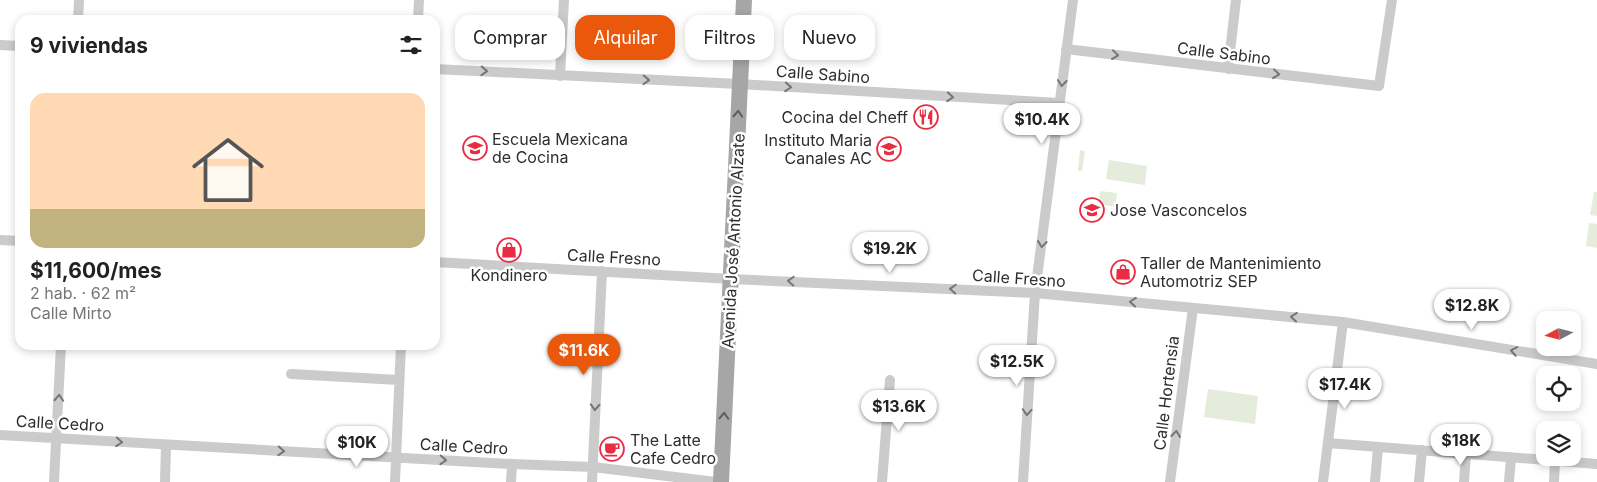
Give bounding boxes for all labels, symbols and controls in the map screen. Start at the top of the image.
chip: Comprar [455,15,565,60]
chip: Alquilar [575,15,675,60]
chip: Filtros [685,15,774,60]
chip: Nuevo [784,15,875,60]
icon: filters [397,31,425,59]
text: 9 viviendas [30,33,148,58]
street label: Calle Sabino [1176,37,1272,69]
one-way arrow [1111,49,1119,60]
street label: Calle Sabino [775,61,871,87]
one-way arrow [480,66,488,77]
one-way arrow [1272,68,1280,79]
one-way arrow [642,74,650,85]
one-way arrow [1057,79,1068,87]
one-way arrow [784,81,792,92]
one-way arrow [947,91,955,102]
pin: $10.4K [1001,102,1083,145]
restaurant icon: Cocina del Cheff [913,104,939,130]
place label: Cocina del Cheff [782,107,908,127]
one-way arrow [733,109,744,117]
text: $10.4K [1014,109,1070,129]
icon: home [183,125,273,215]
place label: Escuela Mexicana de Cocina [492,129,628,167]
place label: Instituto Maria Canales AC [764,130,872,168]
street label: Avenida José Antonio Alzate [717,133,749,349]
school or university icon: Escuela Mexicana de Cocina [462,135,488,161]
school or university icon: Instituto Maria Canales AC [876,136,902,162]
school or university icon: Jose Vasconcelos [1079,197,1105,223]
place label: Jose Vasconcelos [1110,200,1247,220]
pin: $19.2K [849,232,931,274]
shop icon: Kondinero [496,237,522,263]
text: $19.2K [863,238,917,258]
one-way arrow [1037,240,1047,249]
street label: Calle Fresno [567,245,661,269]
place label: Taller de Mantenimiento Automotriz SEP [1140,253,1321,291]
text: $11,600/mes [30,258,162,283]
shop icon: Taller de Mantenimiento Automotriz SEP [1110,259,1136,285]
place label: Kondinero [471,265,547,285]
street label: Calle Fresno [972,265,1066,291]
one-way arrow [787,276,795,287]
text: 2 hab. · 62 m² [30,283,136,303]
one-way arrow [949,284,957,295]
pin: $12.8K [1431,288,1513,331]
text: $12.8K [1445,295,1499,315]
one-way arrow [1128,297,1136,308]
text: Calle Mirto [30,303,112,323]
north arrow [1536,311,1581,356]
map controls [1536,311,1581,466]
one-way arrow [1290,312,1298,323]
pin: $11.6K [543,334,625,376]
street label: Calle Hortensia [1149,335,1183,451]
text: $11.6K [558,340,610,360]
pin: $12.5K [976,344,1058,387]
one-way arrow [1510,346,1519,356]
text: $12.5K [990,351,1044,371]
button: locate [1536,366,1581,411]
pin: $17.4K [1304,368,1386,410]
text: $17.4K [1319,374,1371,394]
pin: $13.6K [858,390,940,432]
one-way arrow [54,394,64,402]
text: $13.6K [872,396,926,416]
one-way arrow [590,403,601,411]
one-way arrow [1022,408,1033,416]
street label: Calle Cedro [15,411,105,435]
one-way arrow [719,412,730,420]
button: layers [1536,421,1581,466]
pin: $18K [1431,424,1491,466]
pin: $10K [327,426,387,468]
one-way arrow [1170,429,1181,437]
place label: The Latte Cafe Cedro [630,430,716,468]
text: $18K [1441,430,1481,450]
text: $10K [337,432,377,452]
street label: Calle Cedro [419,434,509,458]
one-way arrow [115,436,123,447]
cafe icon: The Latte Cafe Cedro [599,436,625,462]
one-way arrow [277,446,285,457]
one-way arrow [439,455,447,466]

